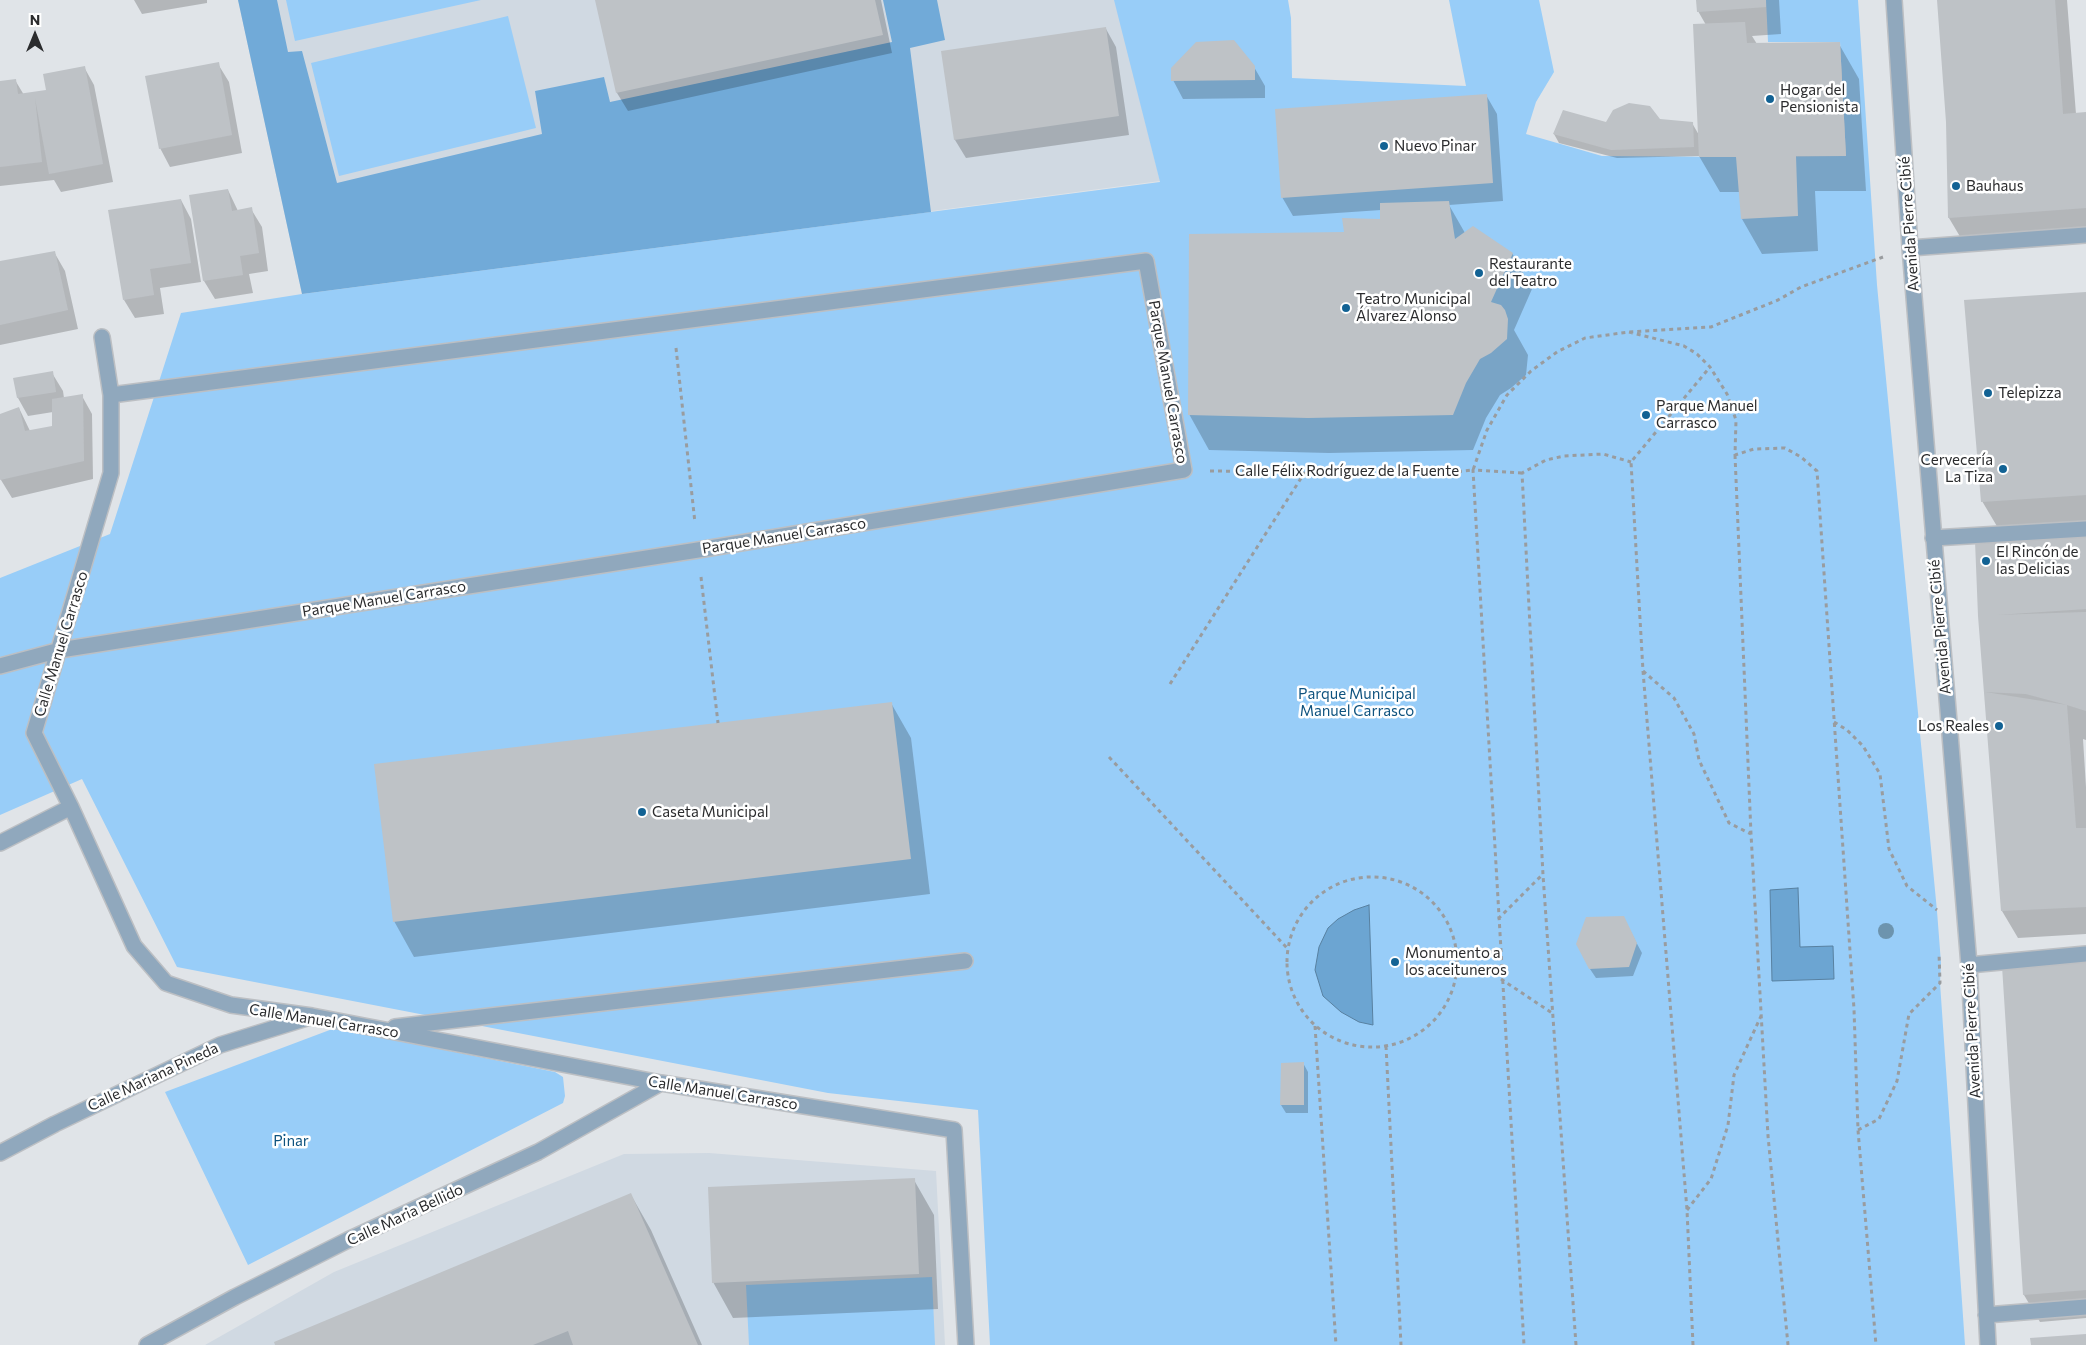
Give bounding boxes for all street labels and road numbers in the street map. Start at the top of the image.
street label: Avenida Pierre Cibié [1895,156,1923,292]
street label: Parque Manuel Carrasco [1145,299,1191,465]
street label: Calle Félix Rodríguez de la Fuente [1235,462,1459,480]
street label: Parque Manuel Carrasco [701,514,867,558]
street label: Avenida Pierre Cibié [1925,559,1955,695]
street label: Calle Manuel Carrasco [30,569,92,719]
street label: Parque Manuel Carrasco [301,577,467,621]
street label: Avenida Pierre Cibié [1959,963,1985,1099]
street label: Calle Manuel Carrasco [248,1000,400,1042]
street label: Calle Mariana Pineda [85,1039,221,1115]
street label: Calle Manuel Carrasco [647,1072,799,1114]
street label: Calle Maria Bellido [344,1180,466,1250]

